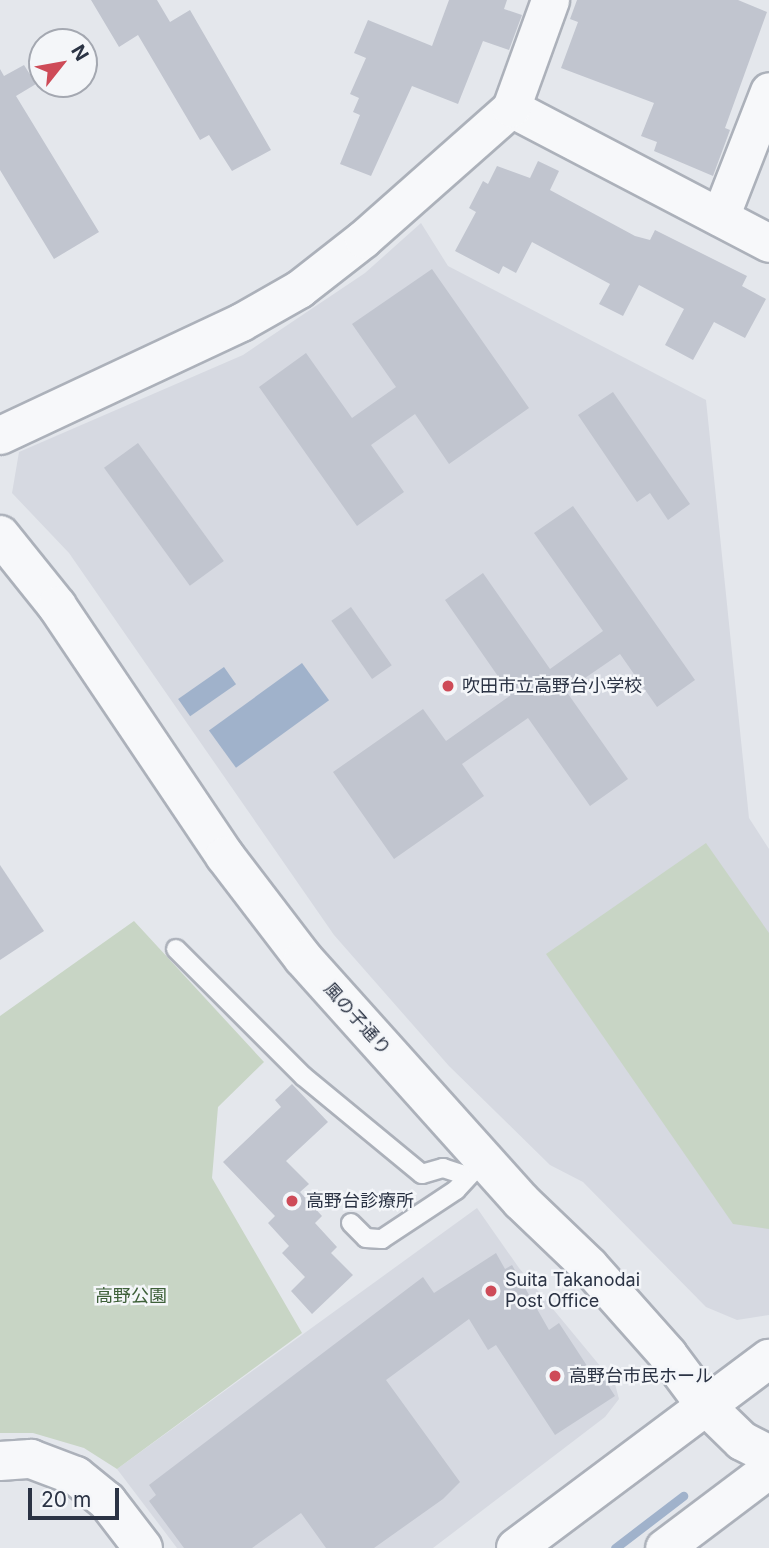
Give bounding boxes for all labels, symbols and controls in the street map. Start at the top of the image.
north arrow [28,28,98,98]
text: N [66,41,93,65]
place label: 吹田市立高野台小学校 [462,675,642,697]
marker: 吹田市立高野台小学校 [440,678,456,694]
street label: 風の子通り [319,978,395,1060]
place label: 高野台診療所 [306,1190,414,1212]
marker: 高野台診療所 [284,1193,300,1209]
place label: Suita Takanodai Post Office [505,1270,640,1312]
marker: Suita Takanodai Post Office [483,1283,499,1299]
park label: 高野公園 [95,1285,167,1307]
place label: 高野台市民ホール [569,1365,713,1387]
marker: 高野台市民ホール [547,1368,563,1384]
scale bar [32,1474,122,1518]
text: 20 m [41,1487,91,1512]

